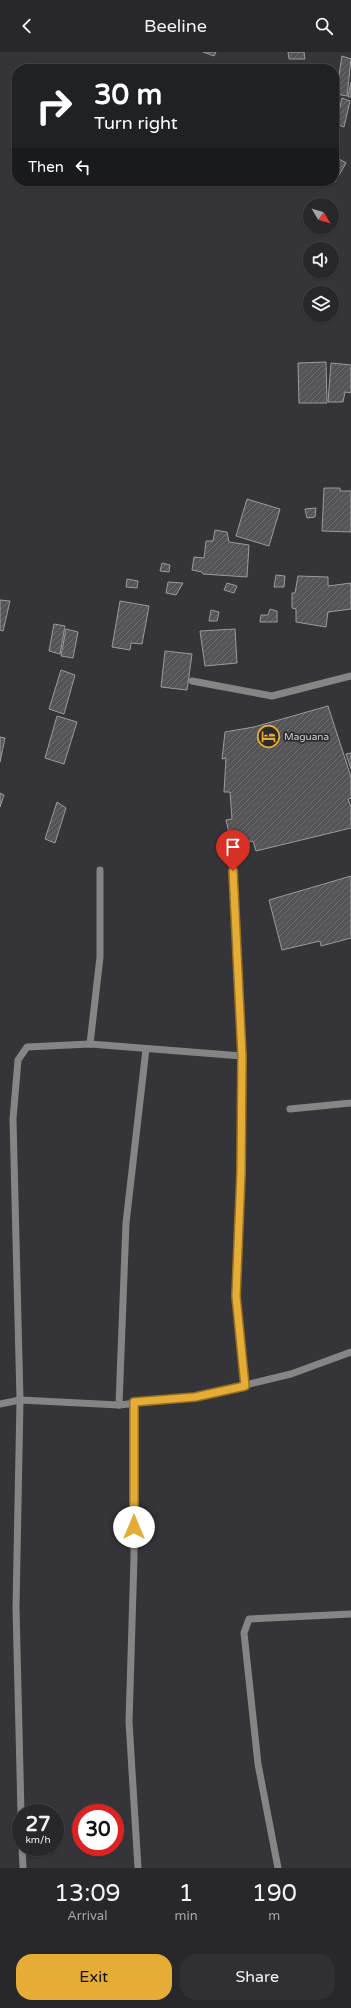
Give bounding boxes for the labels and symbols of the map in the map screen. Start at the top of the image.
north arrow [303,198,339,234]
hotel icon: Maguana [255,723,281,749]
place label: Maguana [284,731,329,743]
pin [216,830,250,871]
position arrow [113,1506,155,1548]
speed limit sign: 30 [72,1804,124,1856]

